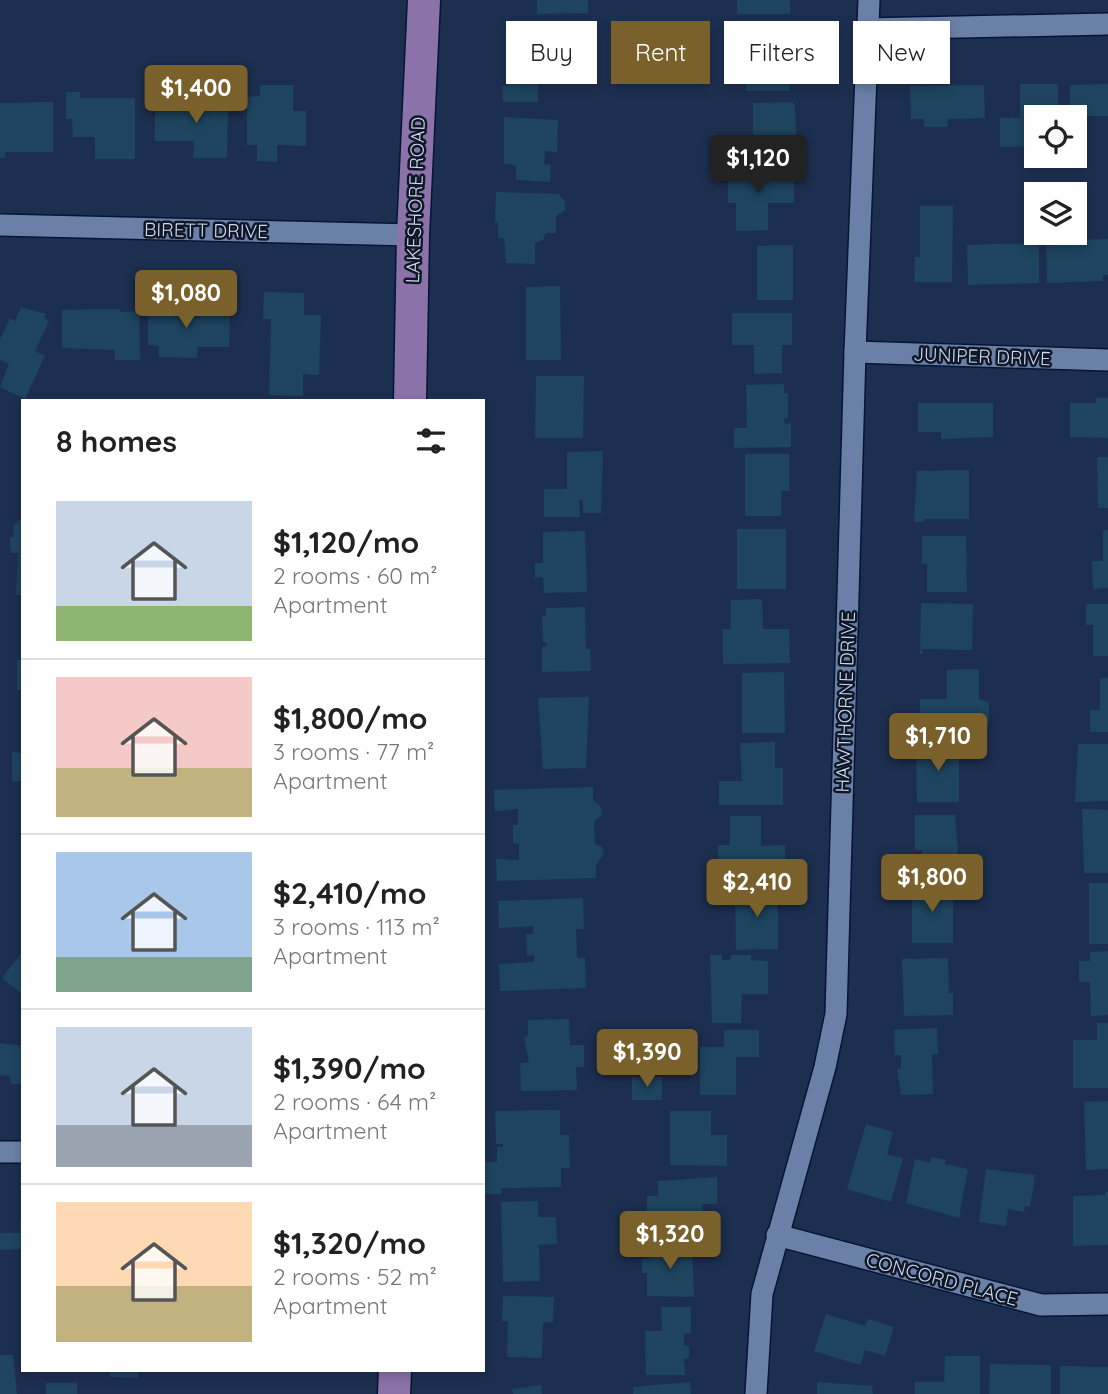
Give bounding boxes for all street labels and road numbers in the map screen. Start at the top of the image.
street label: LAKESHORE ROAD [400,116,430,284]
street label: BIRETT DRIVE [144,217,268,243]
street label: JUNIPER DRIVE [913,342,1051,370]
street label: HAWTHORNE DRIVE [830,611,860,793]
street label: CONCORD PLACE [863,1247,1021,1311]

